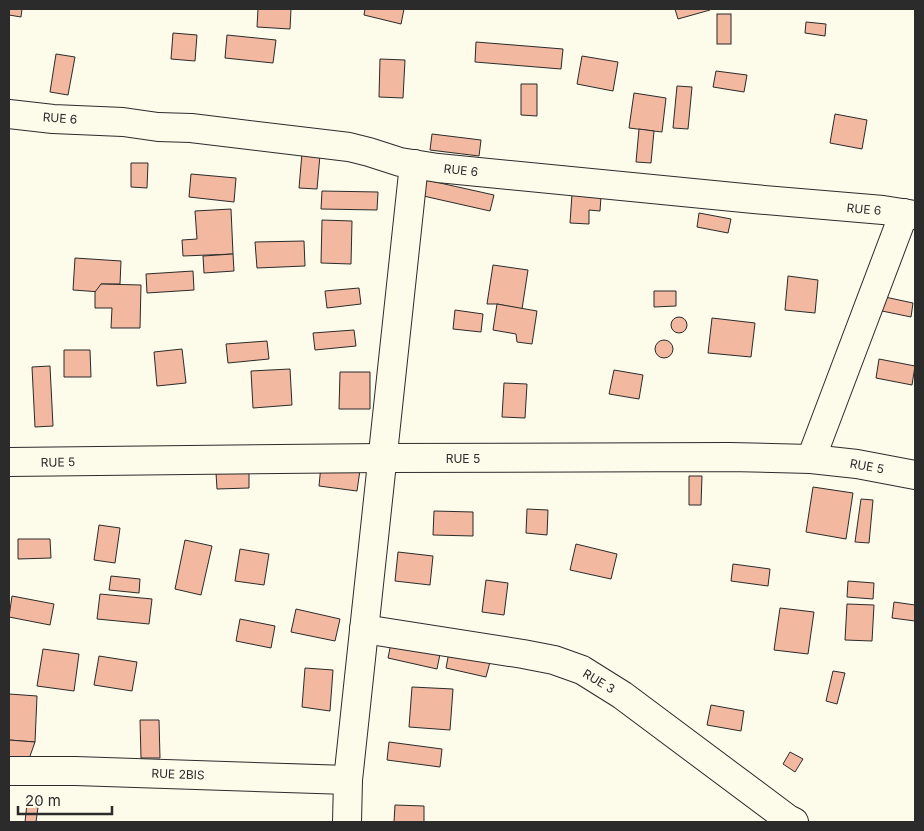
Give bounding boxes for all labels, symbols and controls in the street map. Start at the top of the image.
street label: RUE 6 [42,109,78,127]
street label: RUE 6 [443,161,479,179]
street label: RUE 6 [846,200,882,218]
street label: RUE 5 [446,451,480,466]
street label: RUE 5 [41,454,75,470]
street label: RUE 5 [849,456,885,476]
street label: RUE 3 [580,666,618,696]
street label: RUE 2BIS [151,766,205,782]
scale bar [18,784,111,816]
text: 20 m [25,791,61,810]

